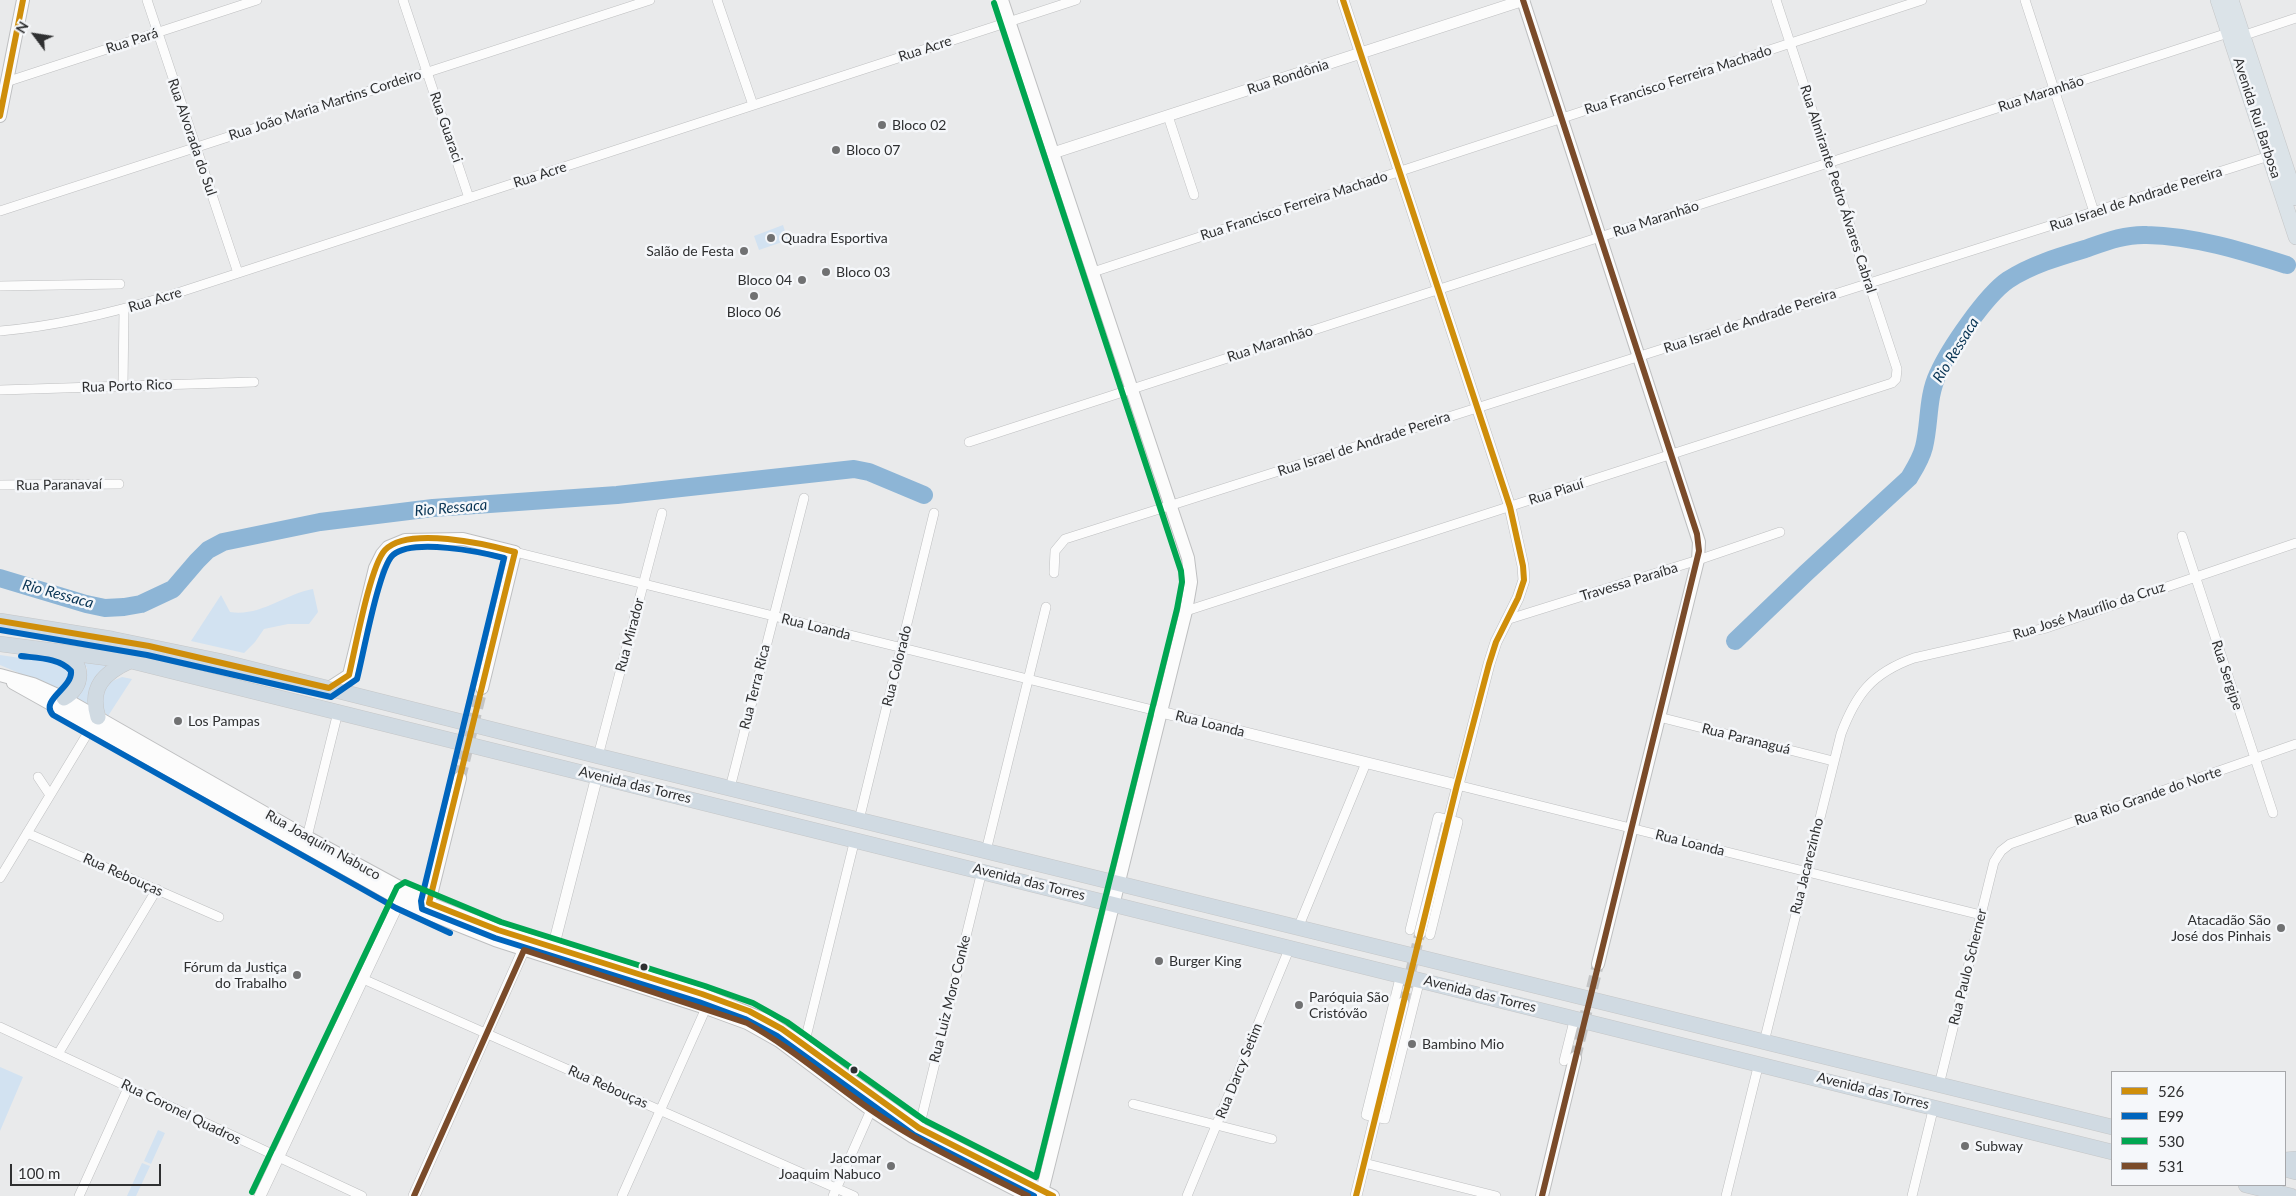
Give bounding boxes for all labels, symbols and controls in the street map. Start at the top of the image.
north arrow [10,10,60,60]
text: N [12,18,32,36]
street label: Rua Pará [104,25,160,57]
street label: Rua Acre [896,33,954,65]
street label: Rua Francisco Ferreira Machado [1582,42,1774,118]
street label: Rua Rondônia [1245,56,1331,98]
street label: Avenida Rui Barbosa [2230,56,2284,180]
street label: Rua João Maria Martins Cordeiro [226,66,424,144]
street label: Rua Maranhão [1996,72,2086,116]
street label: Rua Alvorada do Sul [164,76,220,198]
street label: Rua Almirante Pedro Álvares Cabral [1796,83,1880,295]
street label: Rua Guaraci [426,89,466,165]
place label: Bloco 02 [892,117,946,133]
marker: Bloco 02 [876,119,888,131]
place label: Bloco 07 [846,142,900,158]
marker: Bloco 07 [830,144,842,156]
street label: Rua Acre [511,159,569,191]
street label: Rua Israel de Andrade Pereira [2048,163,2224,235]
street label: Rua Francisco Ferreira Machado [1198,168,1390,244]
street label: Rua Maranhão [1611,197,1701,241]
place label: Quadra Esportiva [781,230,888,246]
marker: Quadra Esportiva [765,232,777,244]
place label: Salão de Festa [646,243,734,259]
marker: Salão de Festa [738,245,750,257]
place label: Bloco 03 [836,264,890,280]
marker: Bloco 03 [820,266,832,278]
place label: Bloco 04 [738,272,792,288]
marker: Bloco 04 [796,274,808,286]
street label: Rua Acre [126,284,184,316]
street label: Rua Israel de Andrade Pereira [1662,285,1838,357]
marker: Bloco 06 [748,290,760,302]
place label: Bloco 06 [727,304,781,320]
water label: Rio Ressaca [1929,314,1983,386]
street label: Rua Maranhão [1225,322,1315,366]
street label: Rua Porto Rico [81,376,173,396]
street label: Rua Israel de Andrade Pereira [1276,408,1452,480]
street label: Rua Piauí [1526,475,1586,509]
street label: Rua Paranavaí [16,476,102,494]
water label: Rio Ressaca [414,496,488,520]
street label: Travessa Paraíba [1578,559,1680,605]
water label: Rio Ressaca [20,576,96,612]
street label: Rua José Maurílio da Cruz [2011,578,2167,644]
street label: Rua Mirador [612,596,648,674]
street label: Rua Loanda [780,610,852,644]
street label: Rua Colorado [879,624,915,708]
street label: Rua Sergipe [2208,638,2246,712]
street label: Rua Terra Rica [736,643,774,731]
street label: Rua Loanda [1174,707,1246,741]
place label: Los Pampas [188,713,260,729]
marker: Los Pampas [172,715,184,727]
street label: Rua Paranaguá [1700,720,1792,758]
street label: Avenida das Torres [577,763,693,807]
street label: Rua Rio Grande do Norte [2072,763,2224,829]
street label: Rua Joaquim Nabuco [262,806,384,884]
street label: Rua Jacarezinho [1787,816,1827,916]
street label: Rua Loanda [1654,826,1726,860]
street label: Rua Rebouças [80,850,166,900]
street label: Avenida das Torres [971,860,1087,904]
street label: Rua Paulo Scherner [1945,907,1991,1027]
place label: Atacadão São José dos Pinhais [2171,912,2271,944]
marker: Atacadão São José dos Pinhais [2275,922,2287,934]
street label: Rua Luiz Moro Conke [926,934,974,1064]
place label: Burger King [1169,953,1242,969]
marker: Burger King [1153,955,1165,967]
place label: Fórum da Justiça do Trabalho [184,959,287,992]
unlabelled marker [639,962,649,972]
marker: Fórum da Justiça do Trabalho [291,969,303,981]
street label: Avenida das Torres [1422,972,1538,1016]
place label: Paróquia São Cristóvão [1309,989,1389,1022]
marker: Paróquia São Cristóvão [1293,999,1305,1011]
street label: Rua Darcy Setim [1212,1021,1266,1121]
place label: Bambino Mio [1422,1036,1504,1052]
marker: Bambino Mio [1406,1038,1418,1050]
street label: Rua Rebouças [565,1062,651,1112]
unlabelled marker [849,1065,859,1075]
street label: Avenida das Torres [1815,1069,1931,1113]
legend [2111,1071,2286,1186]
street label: Rua Coronel Quadros [118,1076,244,1148]
text: 526 [2158,1082,2184,1100]
text: E99 [2158,1107,2184,1125]
text: 530 [2158,1132,2184,1150]
place label: Subway [1975,1138,2023,1154]
marker: Subway [1959,1140,1971,1152]
place label: Jacomar Joaquim Nabuco [779,1150,881,1182]
scale bar [12,1154,164,1186]
text: 531 [2158,1157,2184,1175]
marker: Jacomar Joaquim Nabuco [885,1160,897,1172]
text: 100 m [18,1164,60,1182]

